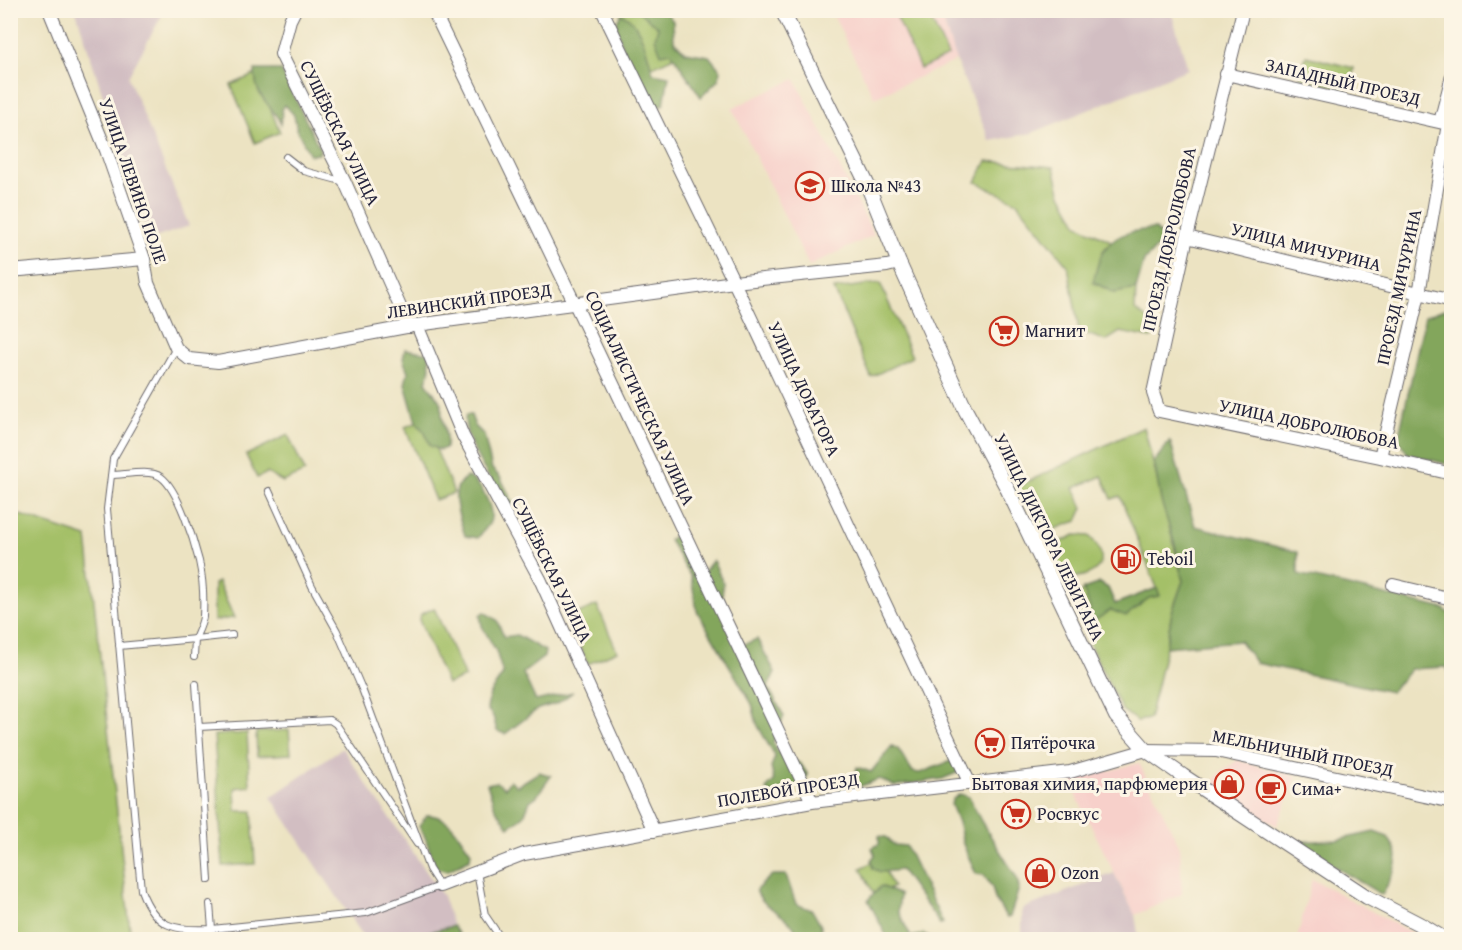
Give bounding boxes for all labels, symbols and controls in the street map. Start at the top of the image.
street label: ЗАПАДНЫЙ ПРОЕЗД [1263,51,1423,112]
street label: СУЩЁВСКАЯ УЛИЦА [294,56,387,210]
street label: УЛИЦА ЛЕВИНО ПОЛЕ [92,94,175,267]
street label: ПРОЕЗД ДОБРОЛЮБОВА [1134,144,1203,334]
school or university icon: Школа №43 [794,170,826,202]
place label: Школа №43 [831,172,921,199]
street label: ПРОЕЗД МИЧУРИНА [1369,206,1428,367]
street label: УЛИЦА МИЧУРИНА [1228,215,1384,278]
street label: ЛЕВИНСКИЙ ПРОЕЗД [385,276,553,325]
street label: СОЦИАЛИСТИЧЕСКАЯ УЛИЦА [579,286,702,510]
supermarket icon: Магнит [988,315,1020,347]
street label: УЛИЦА ДОВАТОРА [761,317,848,461]
place label: Магнит [1025,317,1085,344]
street label: УЛИЦА ДОБРОЛЮБОВА [1217,391,1402,456]
street label: УЛИЦА ДИКТОРА ЛЕВИТАНА [987,428,1112,645]
street label: СУЩЁВСКАЯ УЛИЦА [506,493,599,647]
fuel station icon: Teboil [1110,543,1142,575]
place label: Teboil [1147,545,1193,572]
street label: МЕЛЬНИЧНЫЙ ПРОЕЗД [1210,722,1396,783]
supermarket icon: Пятёрочка [974,727,1006,759]
place label: Пятёрочка [1011,729,1096,756]
street label: ПОЛЕВОЙ ПРОЕЗД [715,765,860,814]
shop icon: Бытовая химия, парфюмерия [1213,768,1245,800]
place label: Бытовая химия, парфюмерия [972,770,1208,797]
cafe icon: Сима+ [1255,773,1287,805]
place label: Сима+ [1292,775,1341,802]
supermarket icon: Росвкус [1000,798,1032,830]
place label: Росвкус [1037,800,1099,827]
shop icon: Ozon [1024,857,1056,889]
place label: Ozon [1061,859,1099,886]

